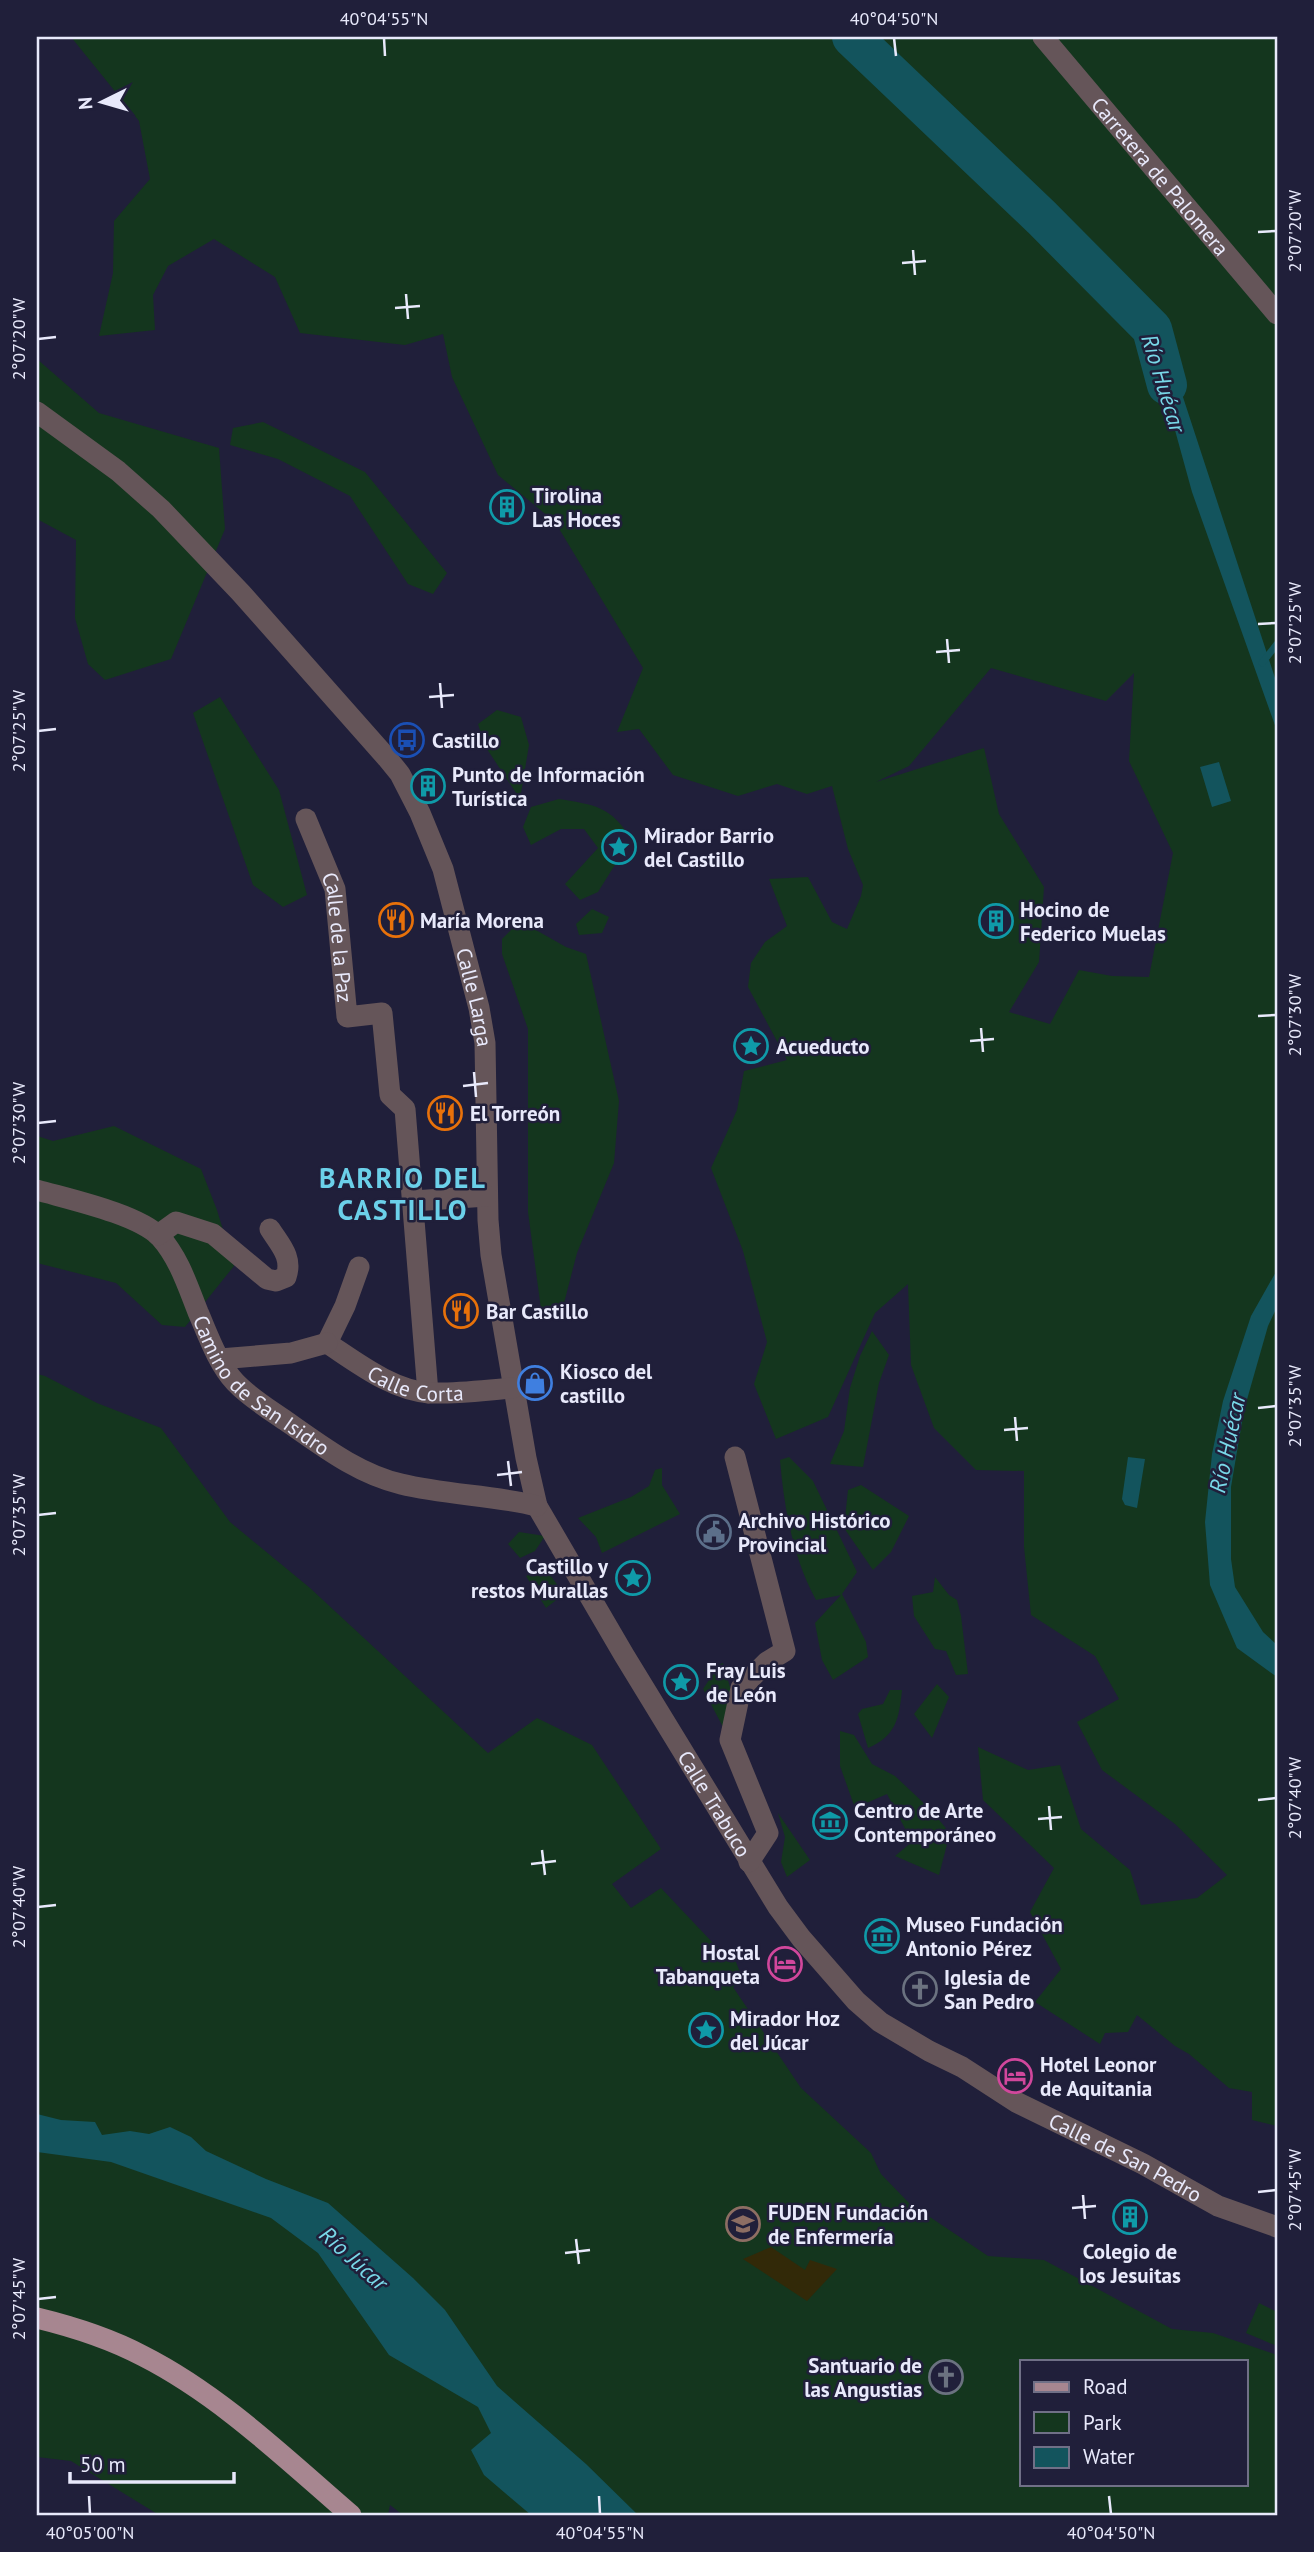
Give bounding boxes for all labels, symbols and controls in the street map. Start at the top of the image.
text: 40°04'55"N [340,7,428,30]
text: 40°04'50"N [850,7,938,30]
north arrow [66,66,136,136]
street label: Carretera de Palomera [1086,91,1235,261]
text: N [73,96,98,111]
text: 2°07'20"W [1283,190,1306,272]
text: 2°07'20"W [7,298,30,380]
water label: Río Huécar [1135,330,1193,437]
place label: Tirolina Las Hoces [532,482,621,533]
building icon: Tirolina Las Hoces [488,488,526,526]
text: 2°07'25"W [1283,582,1306,664]
text: 2°07'25"W [7,690,30,772]
bus stop icon: Castillo [388,721,426,759]
place label: Castillo [432,727,499,754]
place label: Punto de Información Turística [452,761,645,812]
building icon: Punto de Información Turística [409,767,447,805]
place label: Mirador Barrio del Castillo [644,822,774,873]
place icon: Mirador Barrio del Castillo [600,828,638,866]
street label: Calle de la Paz [316,868,359,1004]
place label: Hocino de Federico Muelas [1020,896,1166,947]
restaurant icon: María Morena [377,901,415,939]
building icon: Hocino de Federico Muelas [977,902,1015,940]
place label: María Morena [420,907,544,934]
street label: Calle Larga [450,945,499,1048]
text: 2°07'30"W [1283,974,1306,1056]
place icon: Acueducto [732,1027,770,1065]
place label: Acueducto [776,1033,870,1060]
text: 2°07'30"W [7,1082,30,1164]
restaurant icon: El Torreón [426,1094,464,1132]
place label: El Torreón [470,1100,560,1127]
district label: BARRIO DEL CASTILLO [319,1159,487,1228]
restaurant icon: Bar Castillo [442,1292,480,1330]
place label: Bar Castillo [486,1298,589,1325]
street label: Camino de San Isidro [187,1311,335,1461]
place label: Kiosco del castillo [560,1358,653,1409]
street label: Calle Corta [363,1359,464,1407]
shop icon: Kiosco del castillo [516,1364,554,1402]
text: 2°07'35"W [1283,1365,1306,1447]
water label: Río Huécar [1202,1389,1252,1495]
text: 2°07'35"W [7,1474,30,1556]
place label: Archivo Histórico Provincial [738,1507,890,1558]
public building icon: Archivo Histórico Provincial [695,1513,733,1551]
place label: Castillo y restos Murallas [471,1553,609,1604]
place icon: Castillo y restos Murallas [614,1559,652,1597]
place label: Fray Luis de León [706,1657,786,1708]
place icon: Fray Luis de León [662,1663,700,1701]
street label: Calle Trabuco [672,1745,758,1862]
text: 2°07'40"W [1283,1757,1306,1839]
place label: Centro de Arte Contemporáneo [854,1797,996,1848]
museum icon: Centro de Arte Contemporáneo [811,1803,849,1841]
text: 2°07'40"W [7,1866,30,1948]
place label: Museo Fundación Antonio Pérez [906,1911,1063,1962]
museum icon: Museo Fundación Antonio Pérez [863,1917,901,1955]
place label: Hostal Tabanqueta [656,1939,761,1990]
hotel icon: Hostal Tabanqueta [766,1945,804,1983]
place label: Iglesia de San Pedro [944,1964,1034,2015]
church icon: Iglesia de San Pedro [901,1970,939,2008]
place label: Mirador Hoz del Júcar [730,2005,840,2056]
place icon: Mirador Hoz del Júcar [687,2011,725,2049]
place label: Hotel Leonor de Aquitania [1040,2051,1157,2102]
hotel icon: Hotel Leonor de Aquitania [996,2057,1034,2095]
street label: Calle de San Pedro [1045,2107,1207,2208]
text: 2°07'45"W [1283,2149,1306,2231]
building icon: Colegio de los Jesuitas [1111,2198,1149,2236]
place label: FUDEN Fundación de Enfermería [768,2199,928,2250]
school or university icon: FUDEN Fundación de Enfermería [724,2205,762,2243]
water label: Río Júcar [314,2220,395,2297]
place label: Colegio de los Jesuitas [1079,2238,1181,2289]
text: 2°07'45"W [7,2258,30,2340]
place label: Santuario de las Angustias [804,2352,922,2403]
church icon: Santuario de las Angustias [927,2358,965,2396]
legend [1020,2360,1248,2486]
text: Road [1083,2373,1127,2400]
text: Park [1083,2409,1122,2436]
scale bar [70,2440,234,2484]
text: Water [1083,2443,1135,2470]
text: 50 m [80,2451,126,2478]
text: 40°05'00"N [46,2521,134,2544]
text: 40°04'55"N [556,2521,644,2544]
text: 40°04'50"N [1067,2521,1155,2544]

